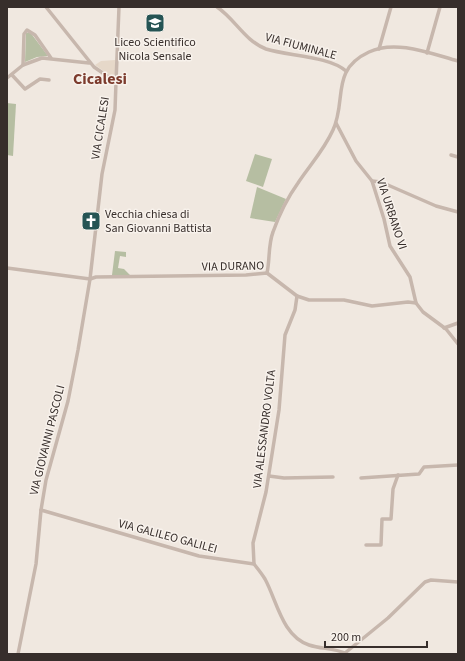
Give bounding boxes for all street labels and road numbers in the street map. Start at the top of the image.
street label: VIA FIUMINALE [263,29,339,64]
street label: VIA CICALESI [87,95,114,161]
street label: VIA URBANO VI [372,176,411,252]
street label: VIA DURANO [202,257,264,276]
street label: VIA ALESSANDRO VOLTA [249,368,280,489]
street label: VIA GIOVANNI PASCOLI [26,383,69,497]
street label: VIA GALILEO GALILEI [116,515,219,558]

